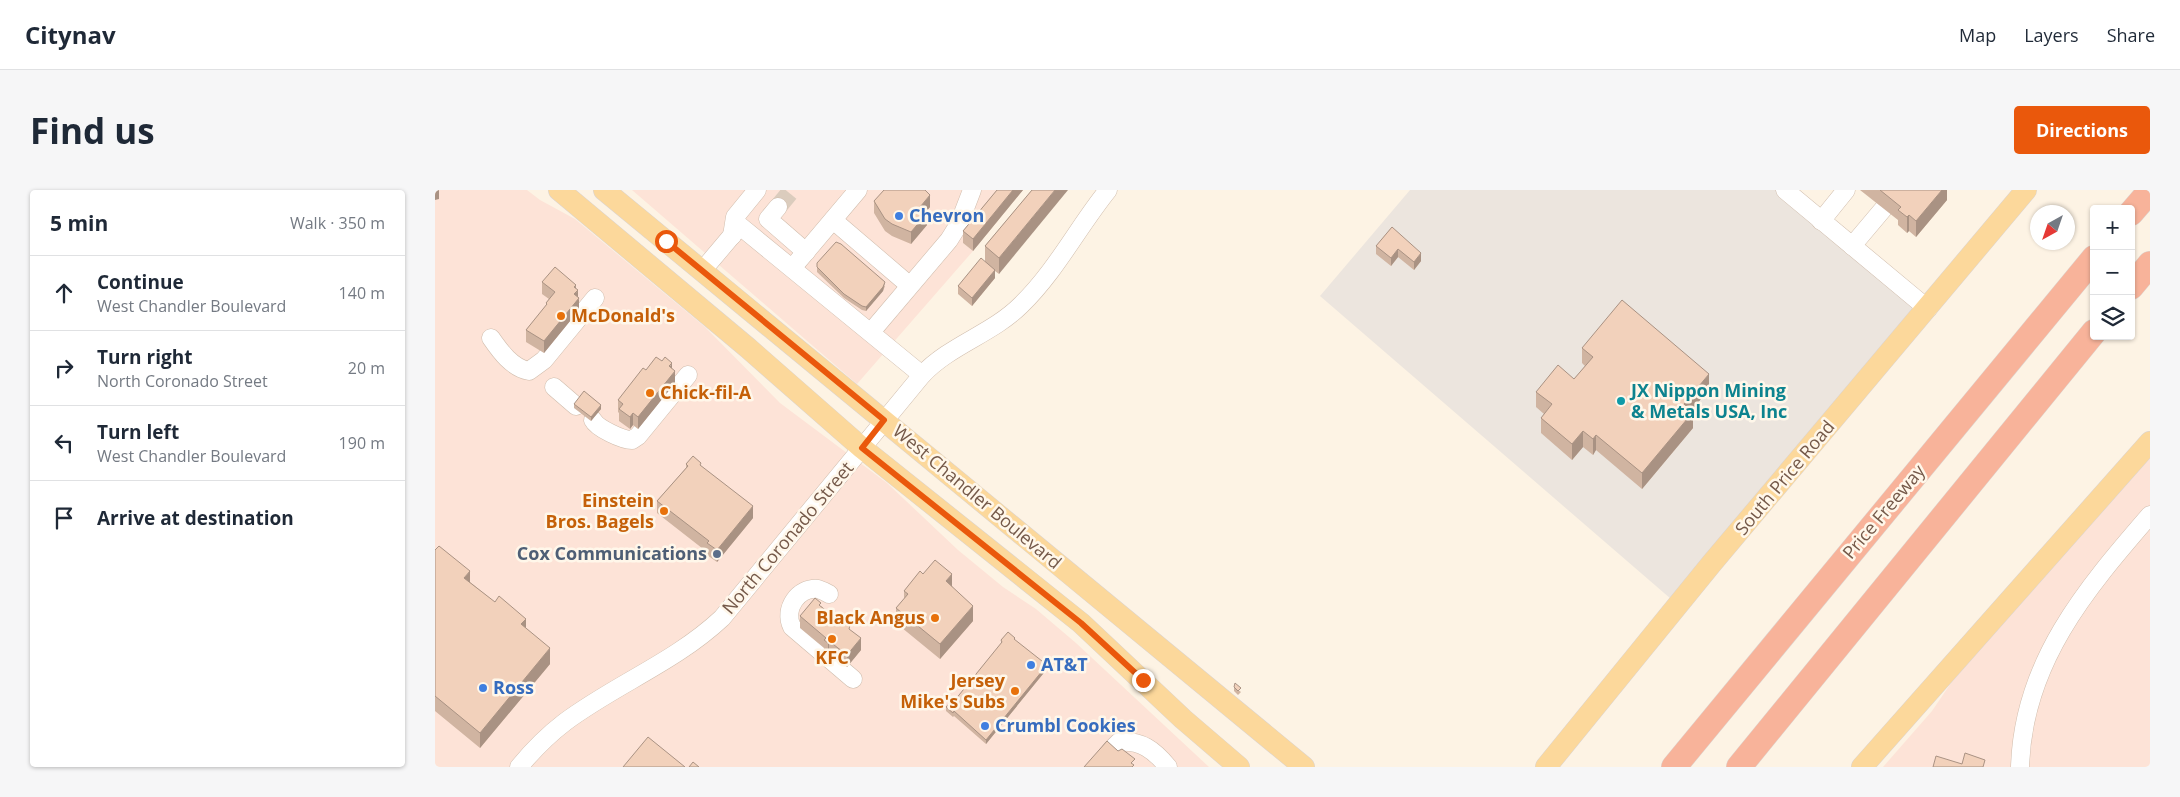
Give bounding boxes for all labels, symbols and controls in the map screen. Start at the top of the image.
text: Citynav [25,18,116,51]
text: Map [1959,23,1996,47]
text: Layers [2024,23,2079,47]
text: Share [2107,23,2155,47]
button: Directions [2014,106,2150,154]
text: Find us [30,107,155,154]
place label: Chevron [909,203,984,227]
north arrow [2030,205,2075,250]
map controls [2090,205,2135,340]
button: + [2090,205,2135,250]
text: 5 min [50,209,108,237]
marker: Chevron [893,210,905,222]
text: Walk · 350 m [290,212,385,234]
route start [655,230,678,253]
button: − [2090,250,2135,295]
text: Continue [97,269,184,295]
icon: ahead [50,279,78,307]
text: 140 m [339,282,385,304]
text: West Chandler Boulevard [97,295,286,317]
button: layers [2090,295,2135,340]
place label: McDonald's [571,303,675,327]
marker: McDonald's [555,310,567,322]
text: Turn right [97,344,192,370]
icon: right [50,354,78,382]
text: 20 m [348,357,385,379]
text: North Coronado Street [97,370,268,392]
place label: JX Nippon Mining & Metals USA, Inc [1629,378,1787,423]
place label: Chick-fil-A [660,380,752,404]
marker: Chick-fil-A [644,387,656,399]
marker: JX Nippon Mining & Metals USA, Inc [1615,395,1627,407]
street label: South Price Road [1729,415,1839,540]
text: Turn left [97,419,179,445]
street label: West Chandler Boulevard [888,419,1067,574]
icon: left [50,429,78,457]
text: 190 m [339,432,385,454]
text: West Chandler Boulevard [97,445,286,467]
street label: North Coronado Street [716,456,858,619]
street label: Price Freeway [1837,458,1930,563]
place label: Einstein Bros. Bagels [546,488,654,533]
icon: arrive [50,504,78,532]
text: Arrive at destination [97,505,294,531]
marker: Einstein Bros. Bagels [658,505,670,517]
place label: Cox Communications [517,541,707,565]
marker: Cox Communications [711,548,723,560]
place label: Black Angus [816,605,925,629]
marker: Black Angus [929,612,941,624]
marker: KFC [826,633,838,645]
place label: KFC [815,645,849,669]
place label: AT&T [1041,652,1088,676]
marker: AT&T [1025,659,1037,671]
place label: Jersey Mike's Subs [900,668,1006,713]
route end [1132,669,1155,692]
place label: Ross [493,675,534,699]
marker: Ross [477,682,489,694]
marker: Jersey Mike's Subs [1009,685,1021,697]
place label: Crumbl Cookies [995,713,1136,737]
marker: Crumbl Cookies [979,720,991,732]

